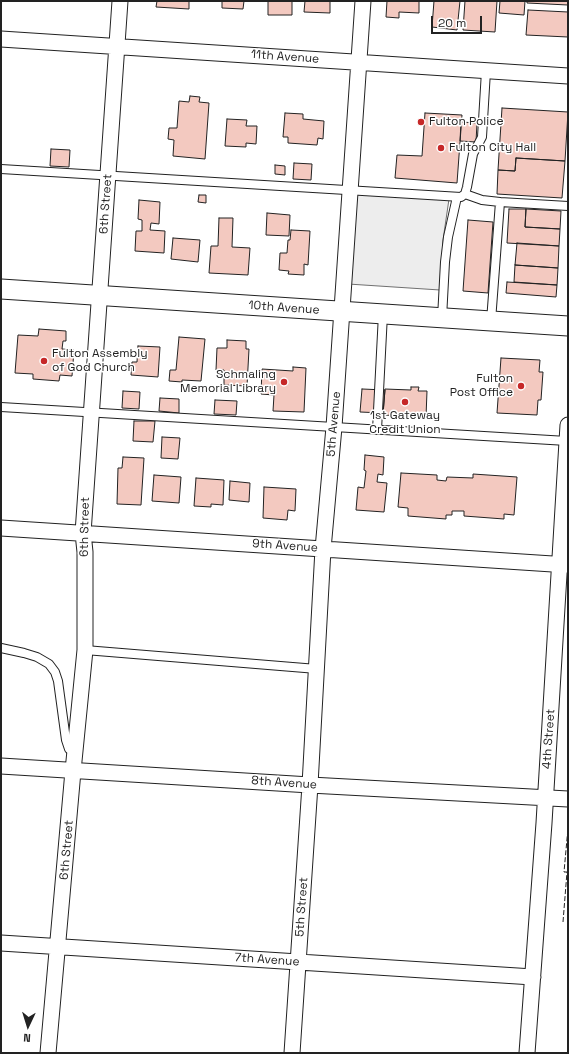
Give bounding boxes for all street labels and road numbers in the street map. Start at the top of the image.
street label: 11th Avenue [250,47,320,67]
street label: 6th Street [97,174,115,234]
street label: 10th Avenue [248,298,320,318]
street label: 5th Avenue [324,391,344,457]
street label: 6th Street [77,497,93,557]
street label: 9th Avenue [252,537,318,555]
street label: 4th Street [540,709,558,769]
street label: 8th Avenue [251,774,317,792]
street label: 6th Street [57,819,77,881]
street label: 5th Street [293,877,311,937]
street label: 7th Avenue [234,951,300,969]

